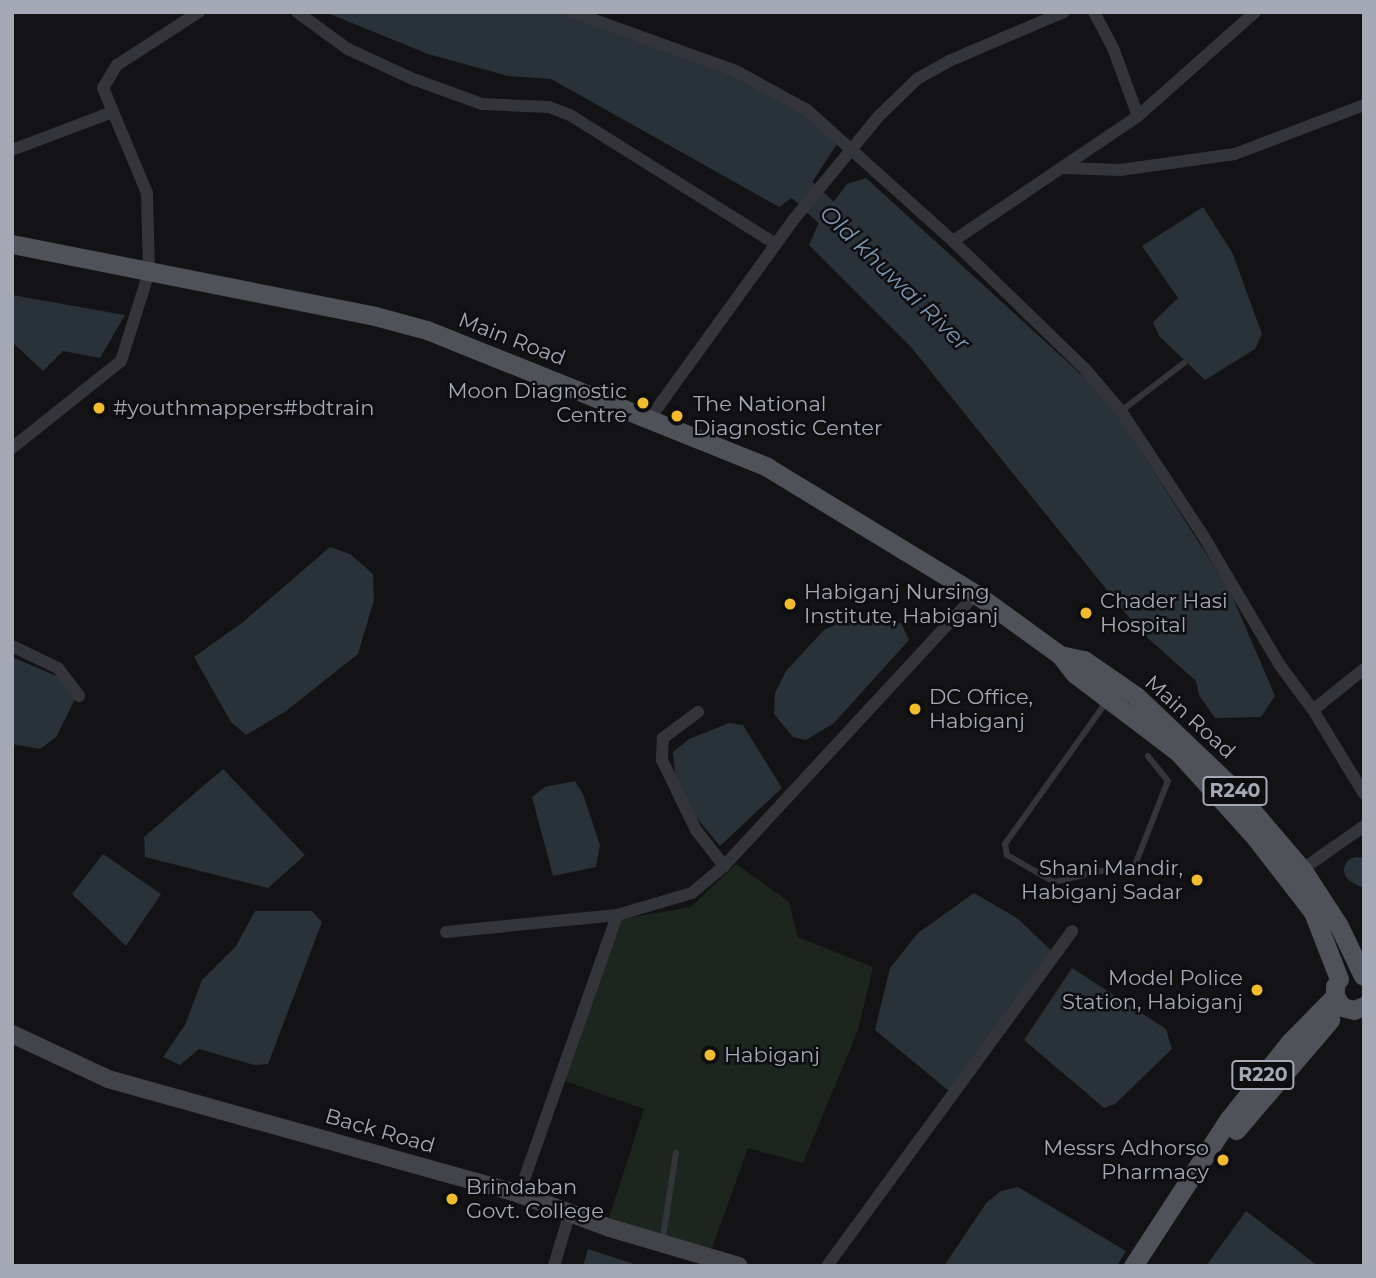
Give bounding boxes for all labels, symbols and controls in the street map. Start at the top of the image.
water label: Old khuwai River [814,199,976,357]
street label: Main Road [455,307,569,371]
place label: Moon Diagnostic Centre [448,378,627,428]
place label: The National Diagnostic Center [693,391,882,441]
marker: Moon Diagnostic Centre [633,393,653,413]
place label: #youthmappers#bdtrain [113,395,374,421]
marker: #youthmappers#bdtrain [91,400,107,416]
marker: The National Diagnostic Center [667,406,687,426]
place label: Habiganj Nursing Institute, Habiganj [804,579,998,629]
place label: Chader Hasi Hospital [1100,588,1228,638]
marker: Habiganj Nursing Institute, Habiganj [782,596,798,612]
marker: Chader Hasi Hospital [1078,605,1094,621]
street label: Main Road [1140,670,1240,764]
place label: DC Office, Habiganj [929,684,1033,734]
marker: DC Office, Habiganj [907,701,923,717]
road number: R240 [1202,776,1268,806]
place label: Shani Mandir, Habiganj Sadar [1021,855,1183,905]
marker: Shani Mandir, Habiganj Sadar [1189,872,1205,888]
place label: Model Police Station, Habiganj [1062,965,1243,1015]
marker: Model Police Station, Habiganj [1249,982,1265,998]
place label: Habiganj [724,1042,820,1068]
marker: Habiganj [702,1047,718,1063]
road number: R220 [1230,1060,1296,1091]
street label: Back Road [322,1103,438,1159]
place label: Messrs Adhorso Pharmacy [1043,1135,1209,1185]
marker: Messrs Adhorso Pharmacy [1215,1152,1231,1168]
place label: Brindaban Govt. College [466,1174,604,1224]
marker: Brindaban Govt. College [444,1191,460,1207]

